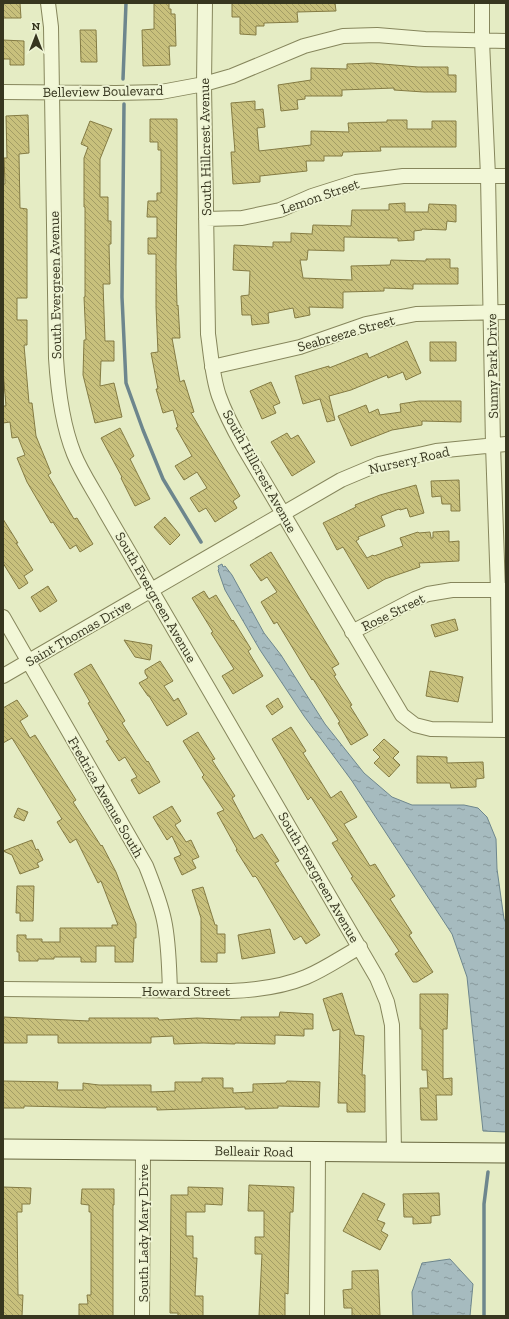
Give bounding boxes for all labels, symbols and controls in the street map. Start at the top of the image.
north arrow [16,16,56,56]
text: N [32,20,41,33]
street label: South Hillcrest Avenue [196,77,215,216]
street label: Belleview Boulevard [42,82,164,101]
street label: Lemon Street [279,175,362,218]
street label: South Evergreen Avenue [46,210,65,359]
street label: Seabreeze Street [296,311,398,355]
street label: Sunny Park Drive [483,313,502,419]
street label: South Hillcrest Avenue [219,407,301,536]
street label: Nursery Road [367,443,451,478]
street label: South Evergreen Avenue [111,529,200,666]
street label: Rose Street [359,589,428,635]
street label: Saint Thomas Drive [22,596,134,671]
street label: Fredrica Avenue South [64,734,147,861]
street label: South Evergreen Avenue [274,809,363,946]
street label: Howard Street [142,983,231,1000]
street label: Belleair Road [215,1142,294,1161]
street label: South Lady Mary Drive [135,1163,152,1302]

